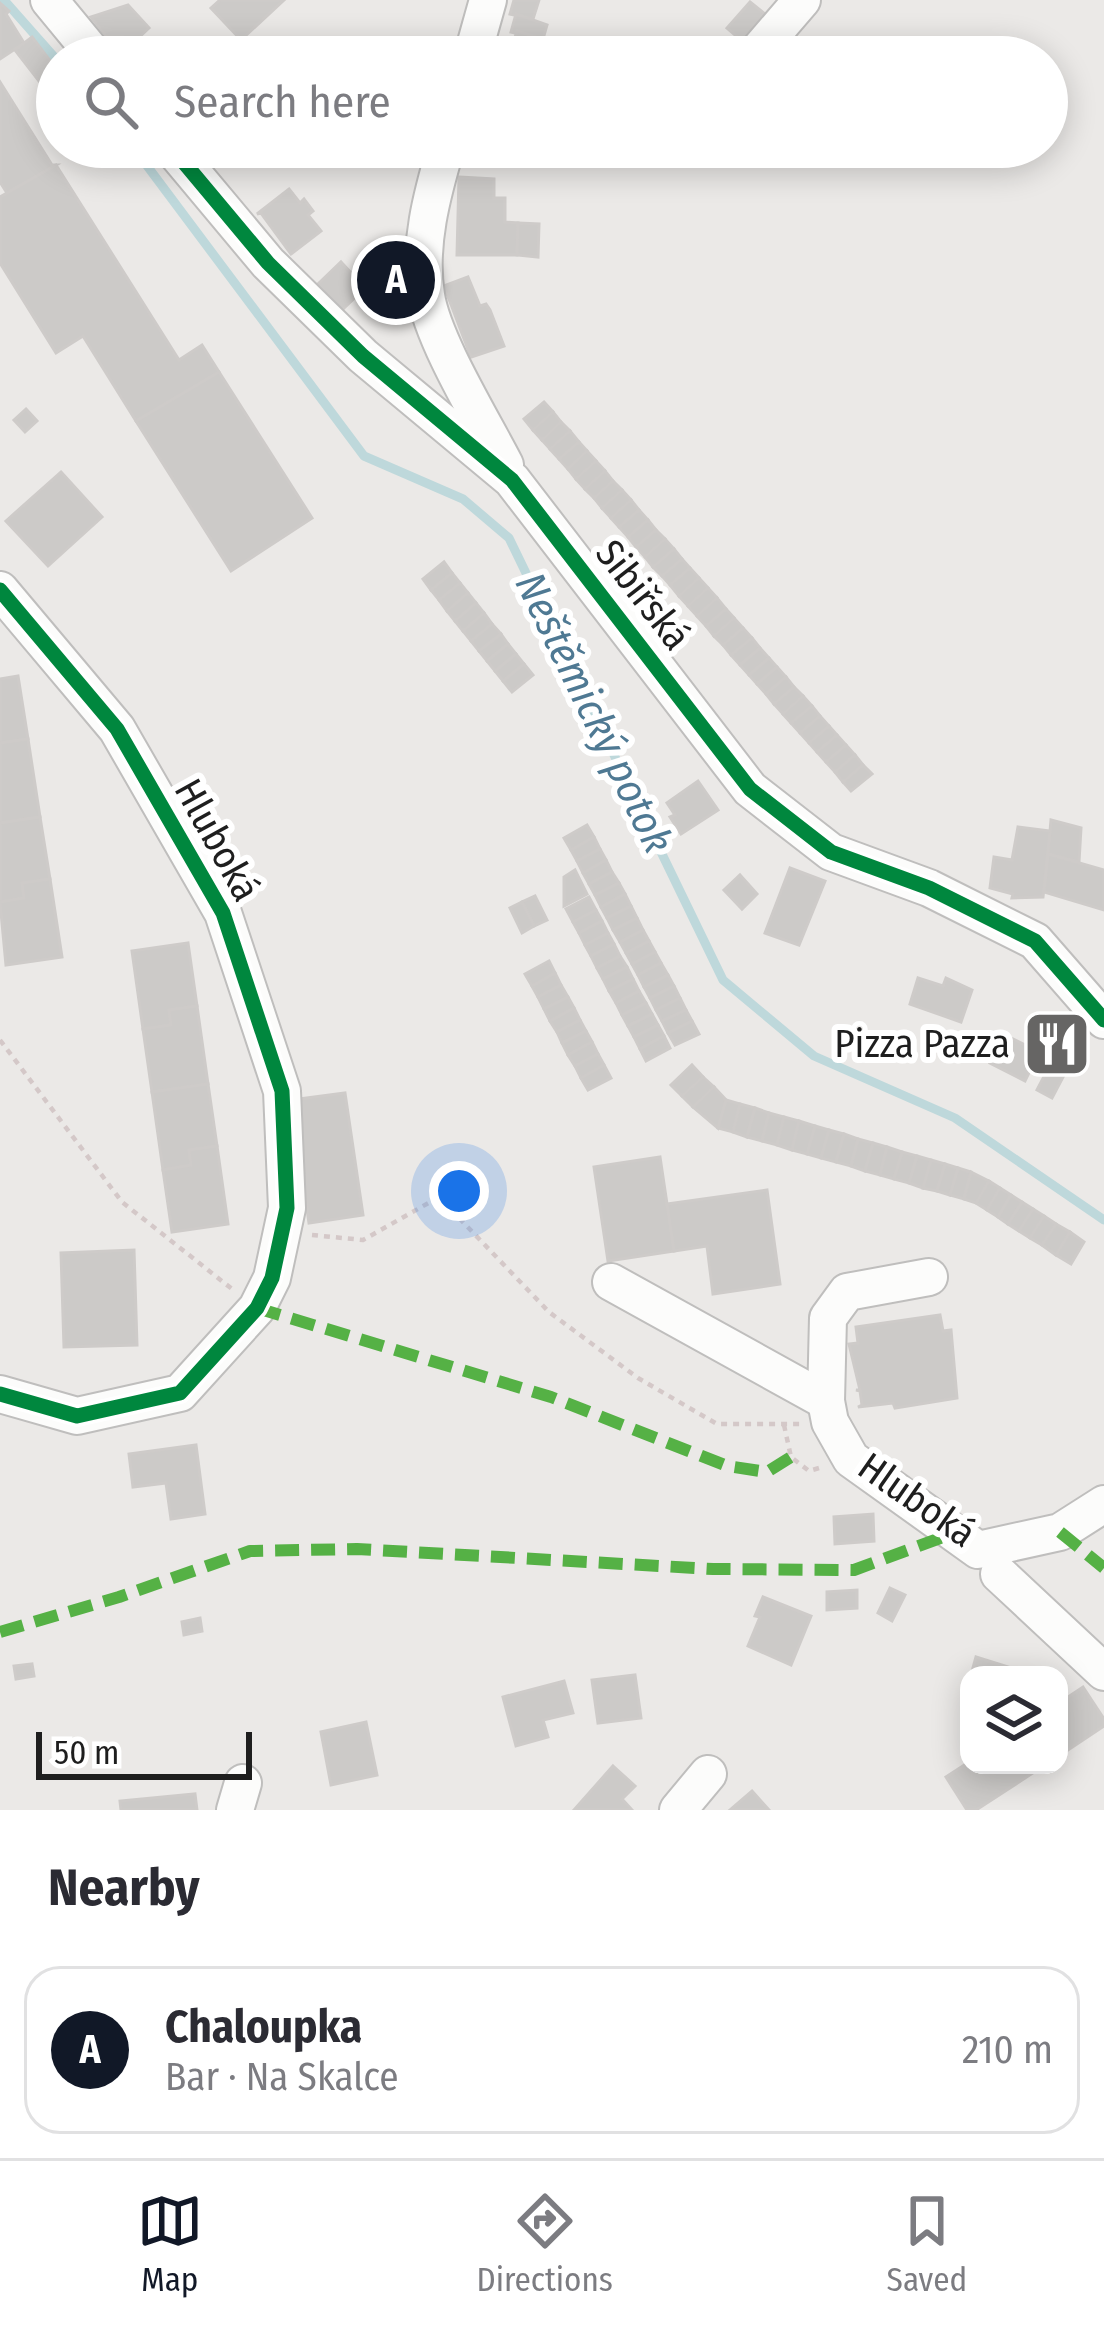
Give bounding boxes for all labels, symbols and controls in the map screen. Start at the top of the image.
search box [36,36,1068,168]
icon: search [78,69,144,135]
text: Search here [174,75,391,129]
pin: A [357,235,435,325]
street label: Sibiřská [586,531,700,659]
water label: Neštěmický potok [505,565,683,861]
street label: Hluboká [165,771,269,909]
restaurant icon: Pizza Pazza [1022,1009,1092,1079]
place label: Pizza Pazza [834,1021,1010,1067]
your location [429,1161,489,1221]
street label: Hluboká [850,1443,984,1557]
map controls [960,1666,1068,1774]
button: layers [960,1666,1068,1774]
scale bar [36,1726,252,1779]
text: 50 m [54,1733,119,1773]
text: Nearby [48,1857,200,1919]
text: Chaloupka [165,2000,362,2054]
text: A [79,2027,101,2073]
text: 210 m [962,2027,1053,2073]
text: Bar · Na Skalce [165,2054,399,2100]
tab: Map [137,2188,203,2300]
tab: Directions [476,2188,613,2300]
tab: Saved [887,2188,967,2300]

